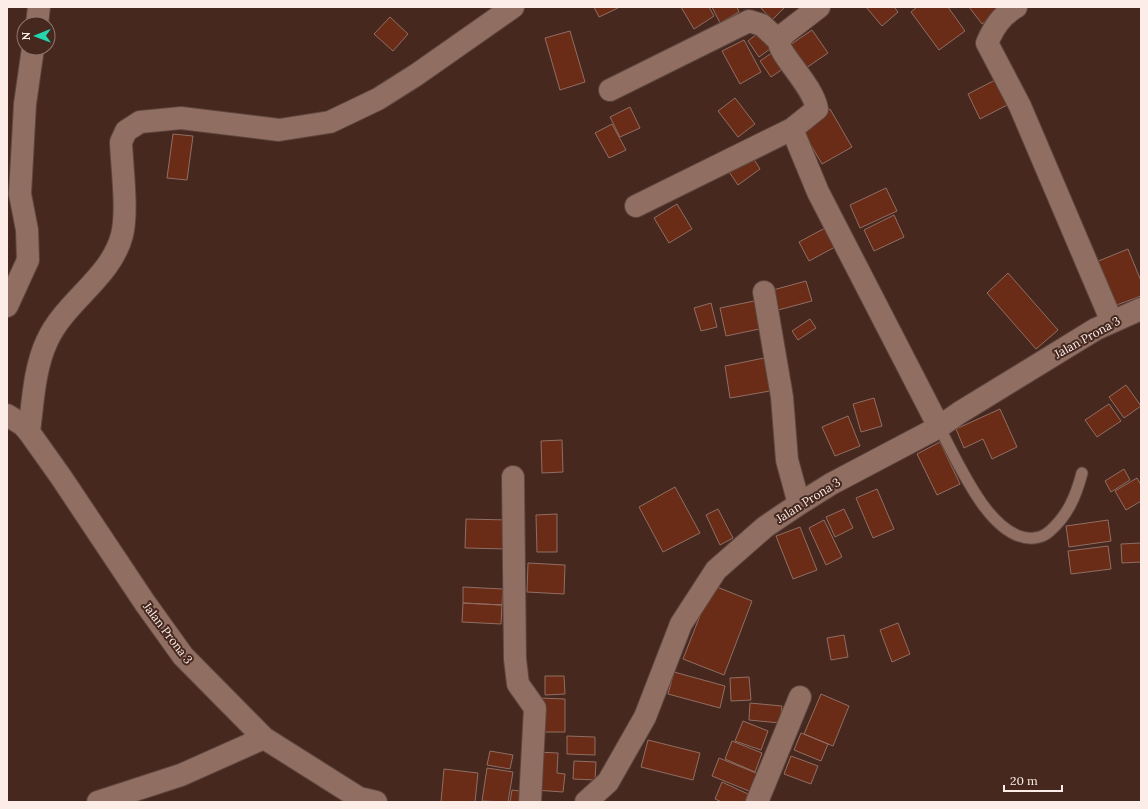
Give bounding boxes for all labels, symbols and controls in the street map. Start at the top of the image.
north arrow [16,16,56,56]
text: N [19,31,33,41]
street label: Jalan Prona 3 [1051,313,1123,362]
street label: Jalan Prona 3 [772,474,843,526]
street label: Jalan Prona 3 [139,598,196,667]
scale bar [1004,767,1062,793]
text: 20 m [1010,773,1038,788]

